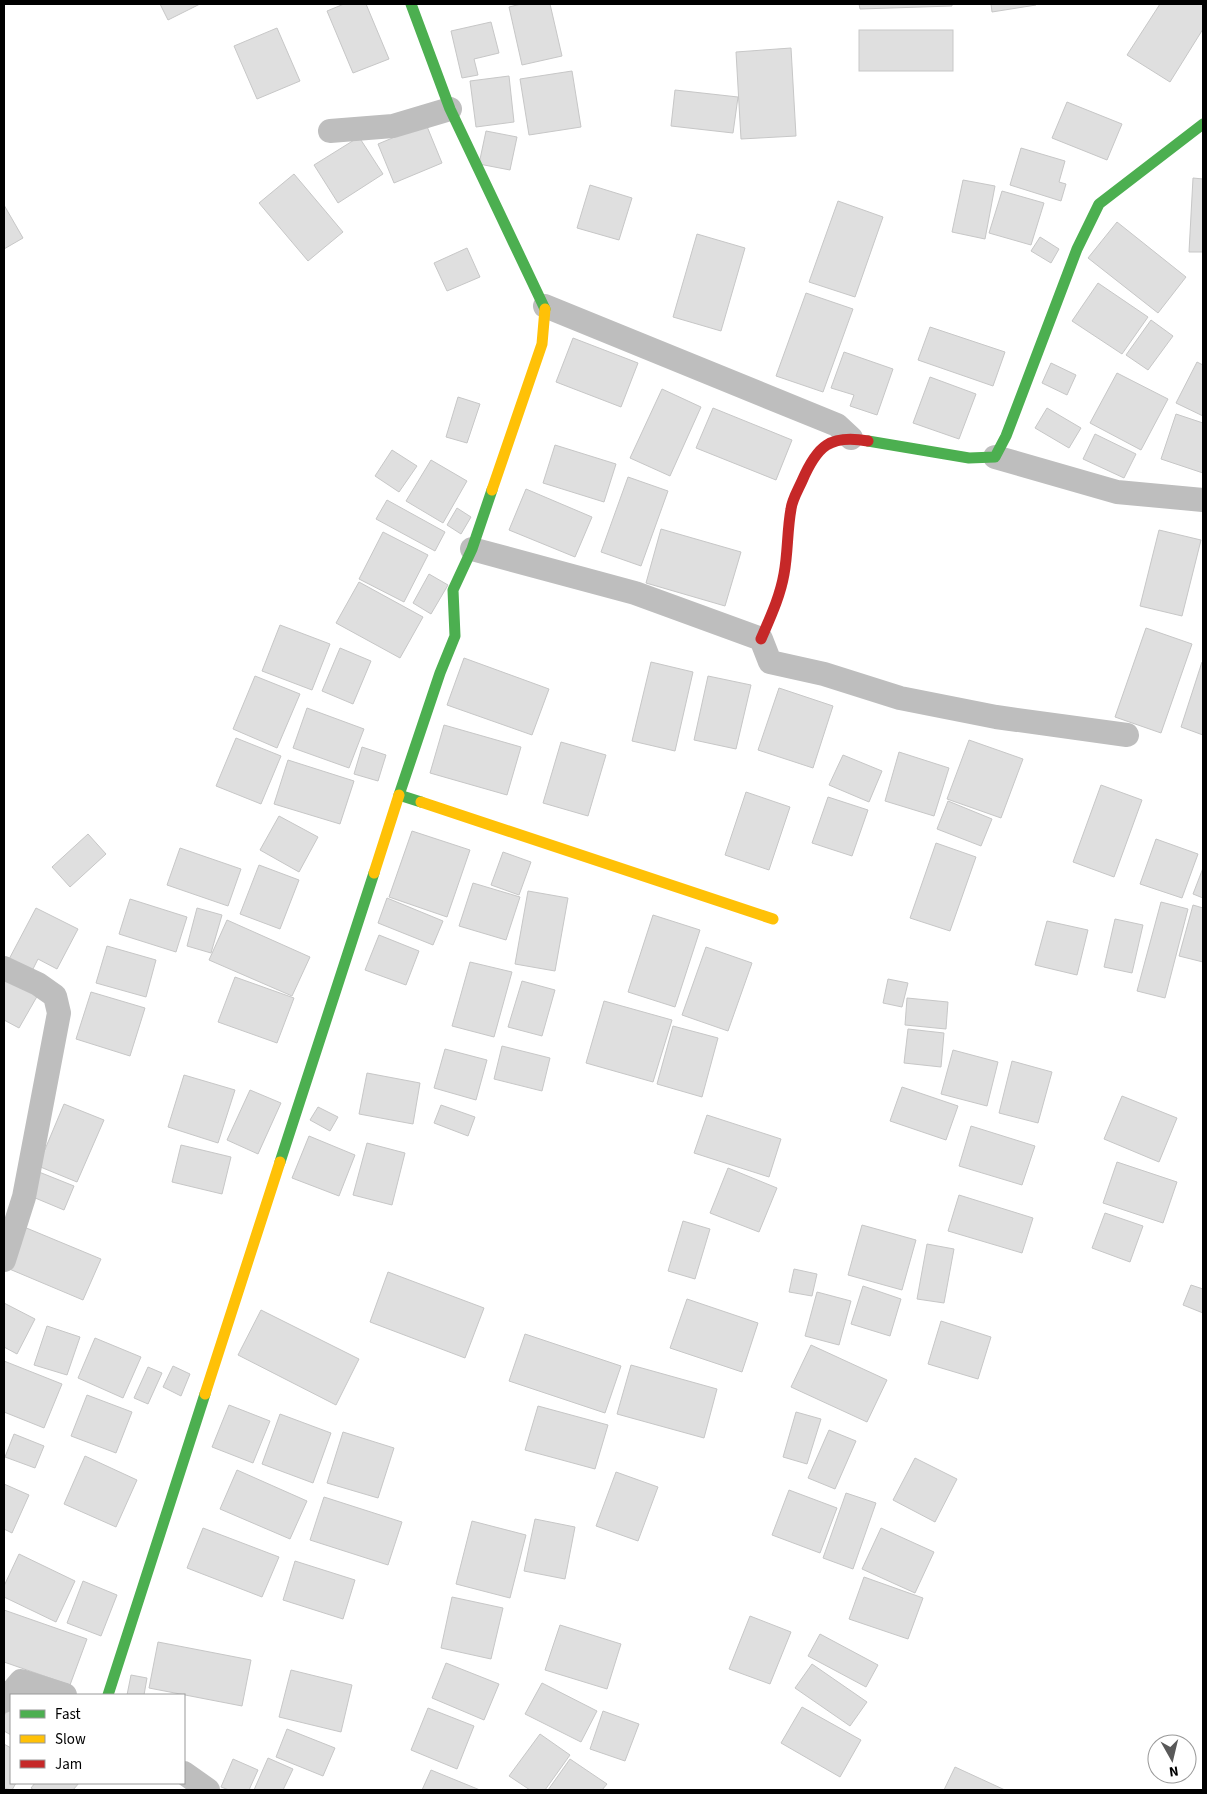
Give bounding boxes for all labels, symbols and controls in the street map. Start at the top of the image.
legend [10,1694,185,1784]
text: Fast [55,1704,81,1725]
text: Slow [55,1729,86,1750]
north arrow [1147,1734,1197,1784]
text: Jam [55,1754,82,1775]
text: N [1168,1760,1180,1781]

